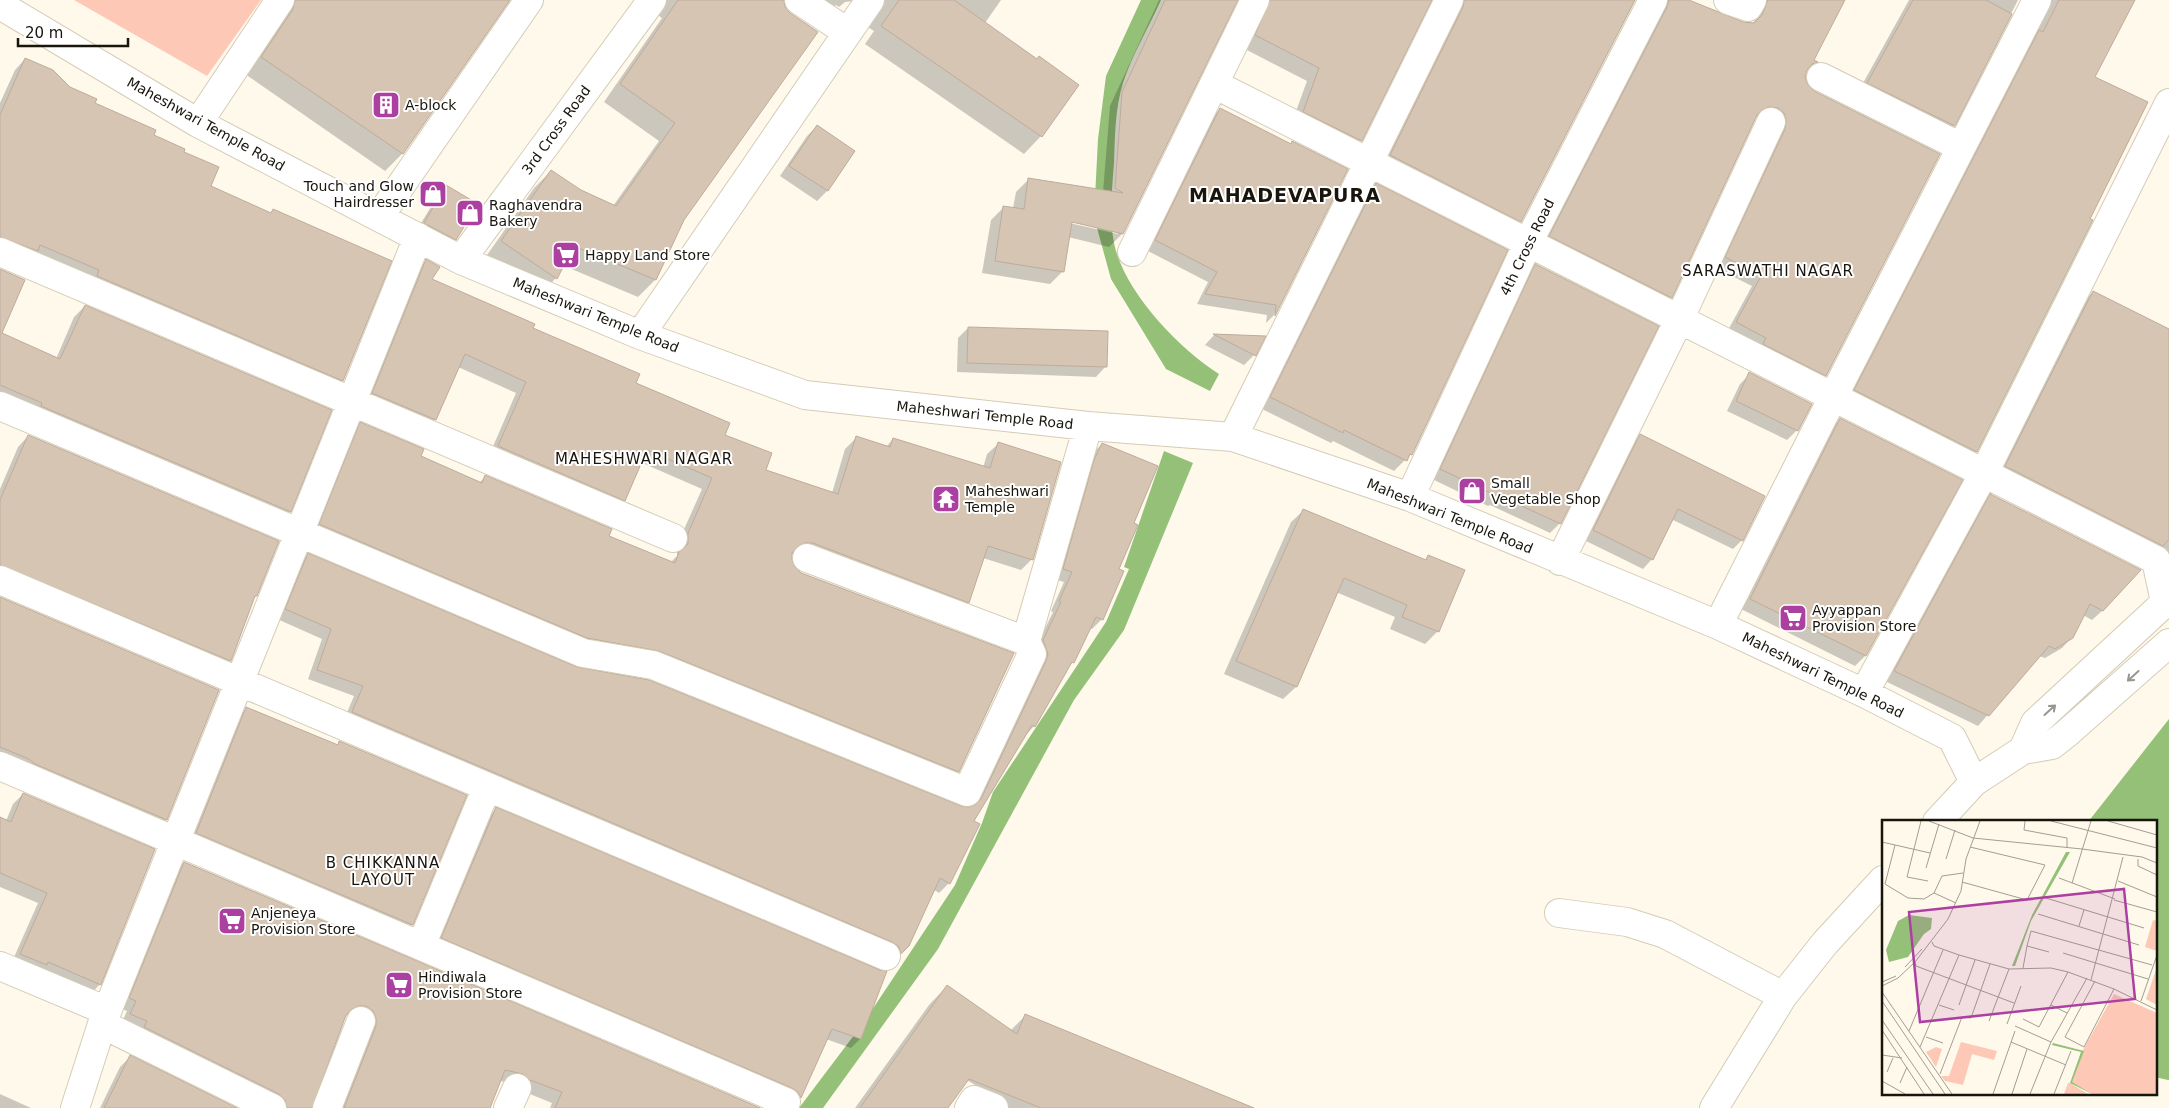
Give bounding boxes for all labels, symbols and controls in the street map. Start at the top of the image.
scale bar [18,15,128,47]
text: 20 m [25,24,63,42]
street label: Maheshwari Temple Road [124,74,288,174]
street label: 3rd Cross Road [518,83,594,177]
building icon: A-block [371,90,401,120]
place label: A-block [405,97,457,113]
place label: Touch and Glow Hairdresser [303,178,414,210]
shop icon: Touch and Glow Hairdresser [418,179,448,209]
district label: MAHADEVAPURA [1189,184,1381,206]
street label: 4th Cross Road [1497,196,1557,298]
place label: Raghavendra Bakery [489,197,582,229]
shop icon: Raghavendra Bakery [455,198,485,228]
supermarket icon: Happy Land Store [551,240,581,270]
place label: Happy Land Store [585,247,710,263]
district label: SARASWATHI NAGAR [1682,262,1854,280]
street label: Maheshwari Temple Road [511,274,681,356]
street label: Maheshwari Temple Road [896,398,1074,432]
district label: MAHESHWARI NAGAR [555,450,733,468]
street label: Maheshwari Temple Road [1365,475,1535,557]
place label: Small Vegetable Shop [1491,475,1601,507]
shop icon: Small Vegetable Shop [1457,476,1487,506]
place label: Maheshwari Temple [964,483,1049,515]
temple icon: Maheshwari Temple [931,484,961,514]
place label: Ayyappan Provision Store [1812,602,1916,634]
supermarket icon: Ayyappan Provision Store [1778,603,1808,633]
street label: Maheshwari Temple Road [1740,629,1906,721]
one-way arrow [2126,670,2139,681]
one-way arrow [2043,704,2056,716]
inset map [1882,820,2156,1096]
district label: B CHIKKANNA LAYOUT [326,854,440,889]
place label: Anjeneya Provision Store [251,905,355,937]
supermarket icon: Anjeneya Provision Store [217,906,247,936]
place label: Hindiwala Provision Store [418,969,522,1001]
supermarket icon: Hindiwala Provision Store [384,970,414,1000]

